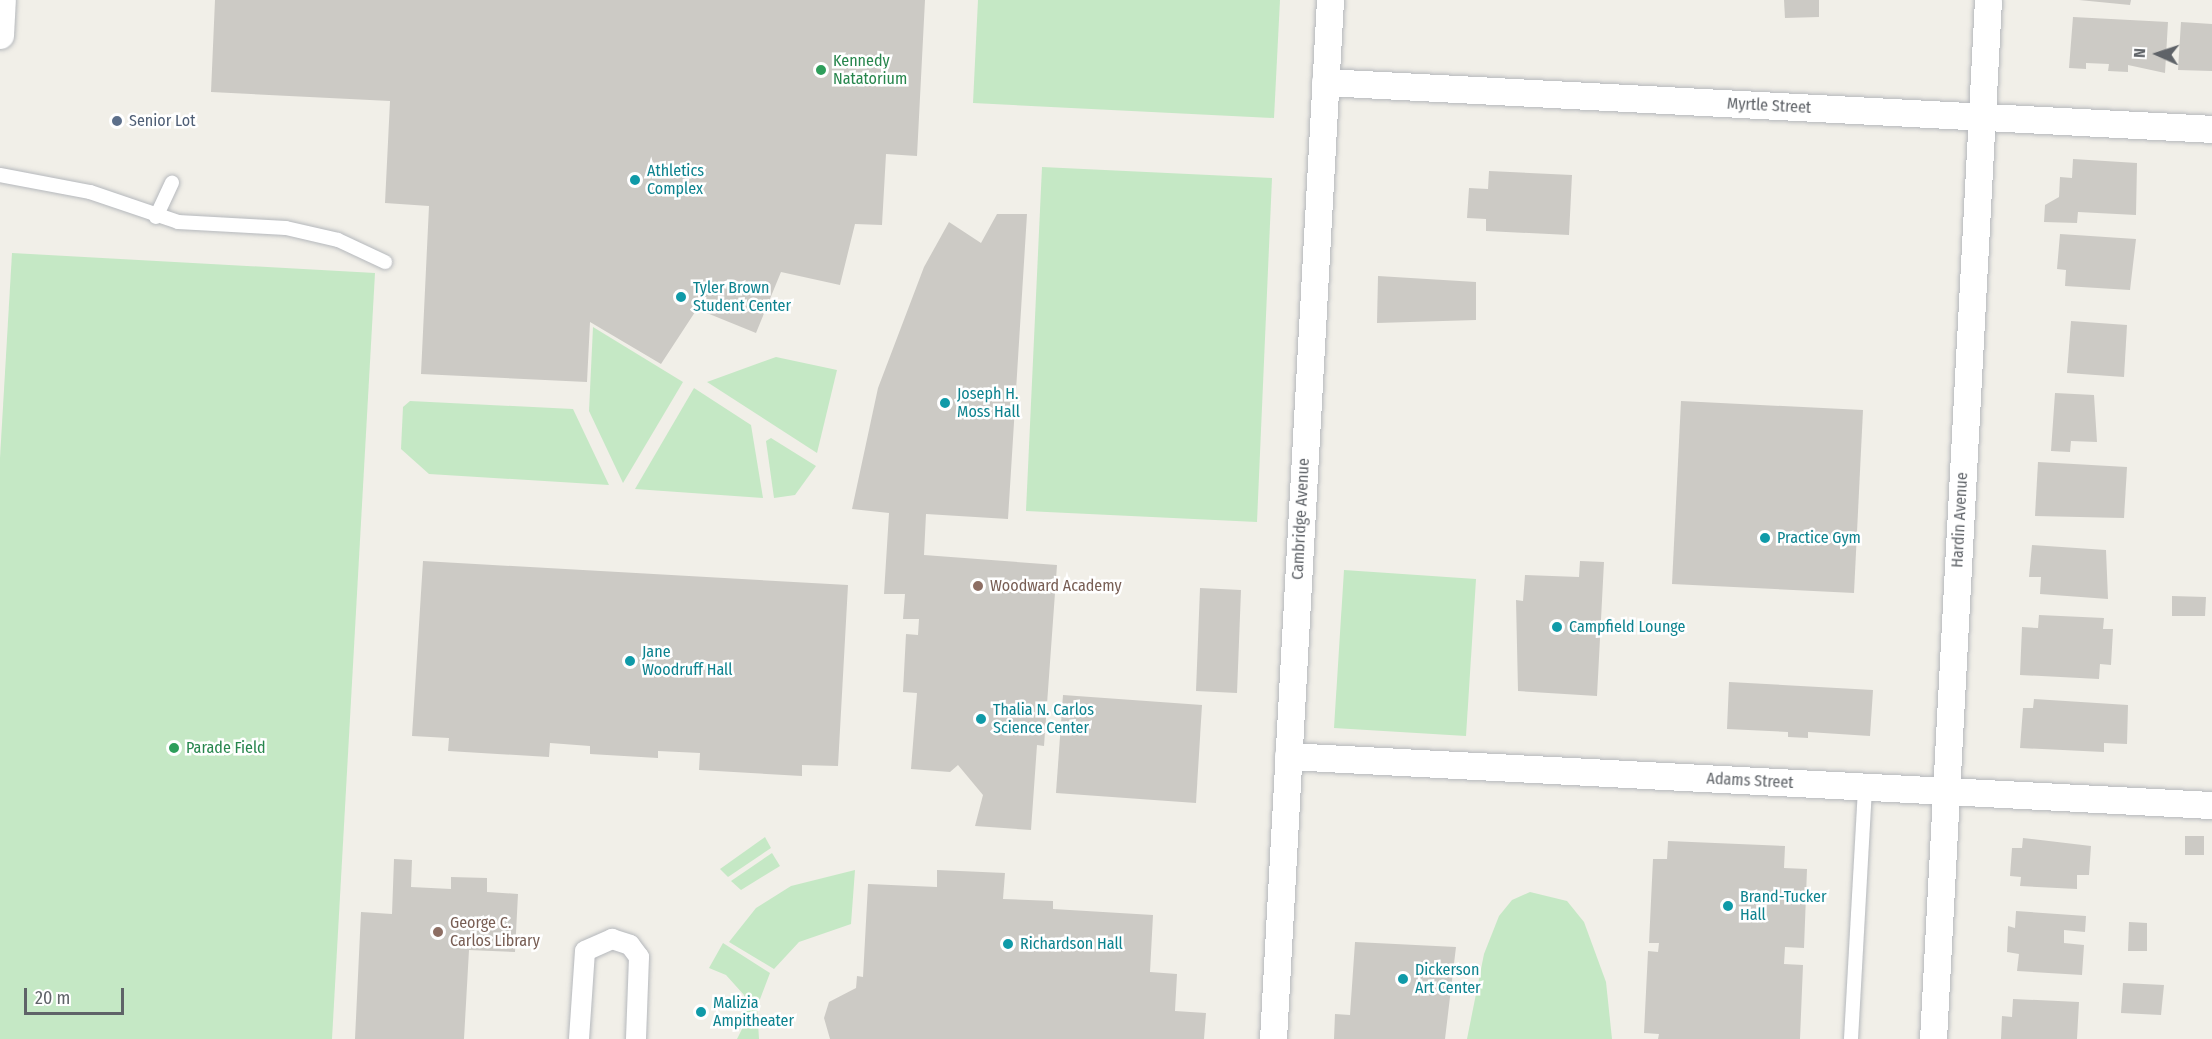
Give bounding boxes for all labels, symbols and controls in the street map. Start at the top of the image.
north arrow [2128,24,2188,84]
text: N [2130,48,2149,58]
place label: Kennedy Natatorium [833,51,907,89]
marker: Kennedy Natatorium [814,63,828,77]
street label: Myrtle Street [1726,94,1812,118]
place label: Senior Lot [129,111,195,131]
marker: Senior Lot [110,114,124,128]
place label: Athletics Complex [647,161,704,199]
marker: Athletics Complex [628,173,642,187]
place label: Tyler Brown Student Center [693,278,791,316]
marker: Tyler Brown Student Center [674,290,688,304]
place label: Joseph H. Moss Hall [957,384,1020,422]
marker: Joseph H. Moss Hall [938,396,952,410]
street label: Cambridge Avenue [1288,458,1314,580]
street label: Hardin Avenue [1948,472,1972,568]
place label: Practice Gym [1777,528,1861,548]
marker: Practice Gym [1758,531,1772,545]
place label: Woodward Academy [990,576,1122,596]
marker: Woodward Academy [971,579,985,593]
place label: Campfield Lounge [1569,617,1685,637]
marker: Campfield Lounge [1550,620,1564,634]
place label: Jane Woodruff Hall [642,642,733,680]
marker: Jane Woodruff Hall [623,654,637,668]
place label: Thalia N. Carlos Science Center [993,700,1094,738]
marker: Thalia N. Carlos Science Center [974,712,988,726]
place label: Parade Field [186,738,266,758]
marker: Parade Field [167,741,181,755]
street label: Adams Street [1706,769,1794,793]
place label: Brand-Tucker Hall [1740,887,1827,925]
marker: Brand-Tucker Hall [1721,899,1735,913]
place label: George C. Carlos Library [450,913,540,951]
marker: George C. Carlos Library [431,925,445,939]
place label: Richardson Hall [1020,934,1123,954]
marker: Richardson Hall [1001,937,1015,951]
place label: Dickerson Art Center [1415,960,1481,998]
marker: Dickerson Art Center [1396,972,1410,986]
scale bar [27,976,128,1014]
text: 20 m [35,987,70,1009]
place label: Malizia Ampitheater [713,993,794,1031]
marker: Malizia Ampitheater [694,1005,708,1019]

